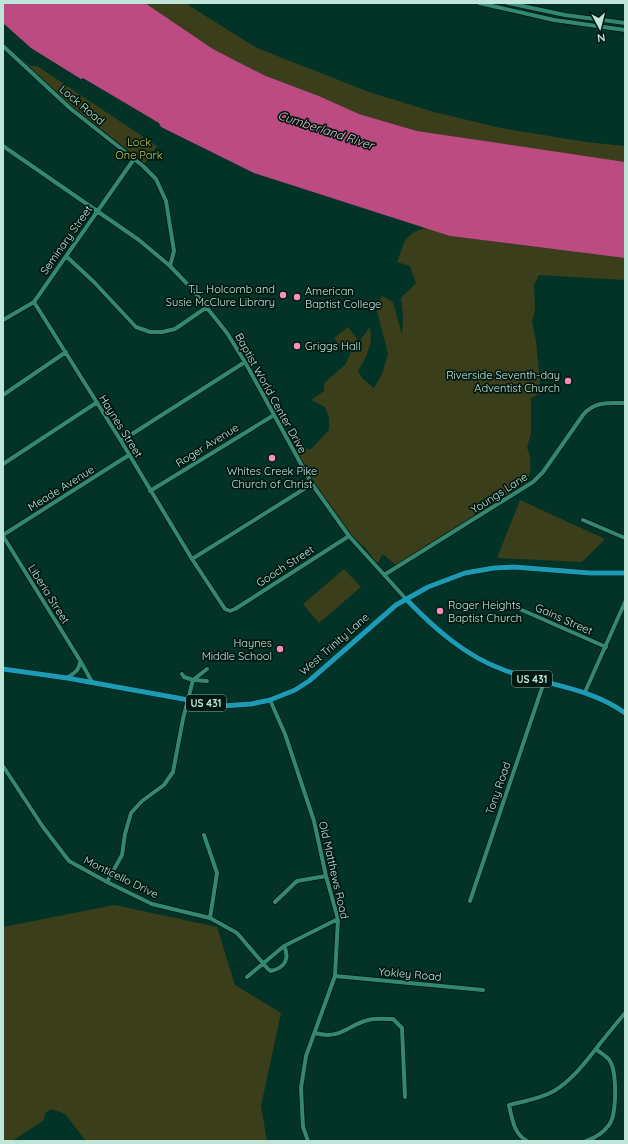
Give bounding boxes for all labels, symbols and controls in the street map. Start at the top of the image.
north arrow [580,8,620,48]
text: N [596,30,606,45]
street label: Lock Road [57,82,107,128]
water label: Cumberland River [276,107,377,153]
park label: Lock One Park [115,135,163,162]
street label: Seminary Street [37,202,95,277]
place label: T.L. Holcomb and Susie McClure Library [166,282,275,309]
place label: American Baptist College [305,284,381,311]
marker: T.L. Holcomb and Susie McClure Library [278,290,288,300]
marker: American Baptist College [292,292,302,302]
street label: Baptist World Center Drive [232,330,310,456]
place label: Griggs Hall [305,339,361,353]
marker: Griggs Hall [292,341,302,351]
place label: Riverside Seventh-day Adventist Church [446,368,560,395]
marker: Riverside Seventh-day Adventist Church [563,376,573,386]
street label: Haynes Street [96,392,146,460]
street label: Roger Avenue [173,420,241,470]
marker: Whites Creek Pike Church of Christ [267,453,277,463]
street label: Meade Avenue [25,462,97,514]
place label: Whites Creek Pike Church of Christ [227,464,317,491]
street label: Youngs Lane [468,469,530,517]
street label: Gooch Street [254,542,317,590]
street label: Liberia Street [25,562,73,627]
place label: Roger Heights Baptist Church [448,598,522,625]
street label: Gains Street [533,600,595,638]
marker: Roger Heights Baptist Church [435,606,445,616]
street label: West Trinity Lane [296,610,372,678]
place label: Haynes Middle School [202,636,272,663]
marker: Haynes Middle School [275,644,285,654]
road number: US 431 [512,671,552,687]
road number: US 431 [186,695,226,711]
street label: Tony Road [482,760,514,816]
street label: Old Matthews Road [316,820,352,920]
street label: Monticello Drive [81,853,161,901]
street label: Yokley Road [378,964,442,984]

